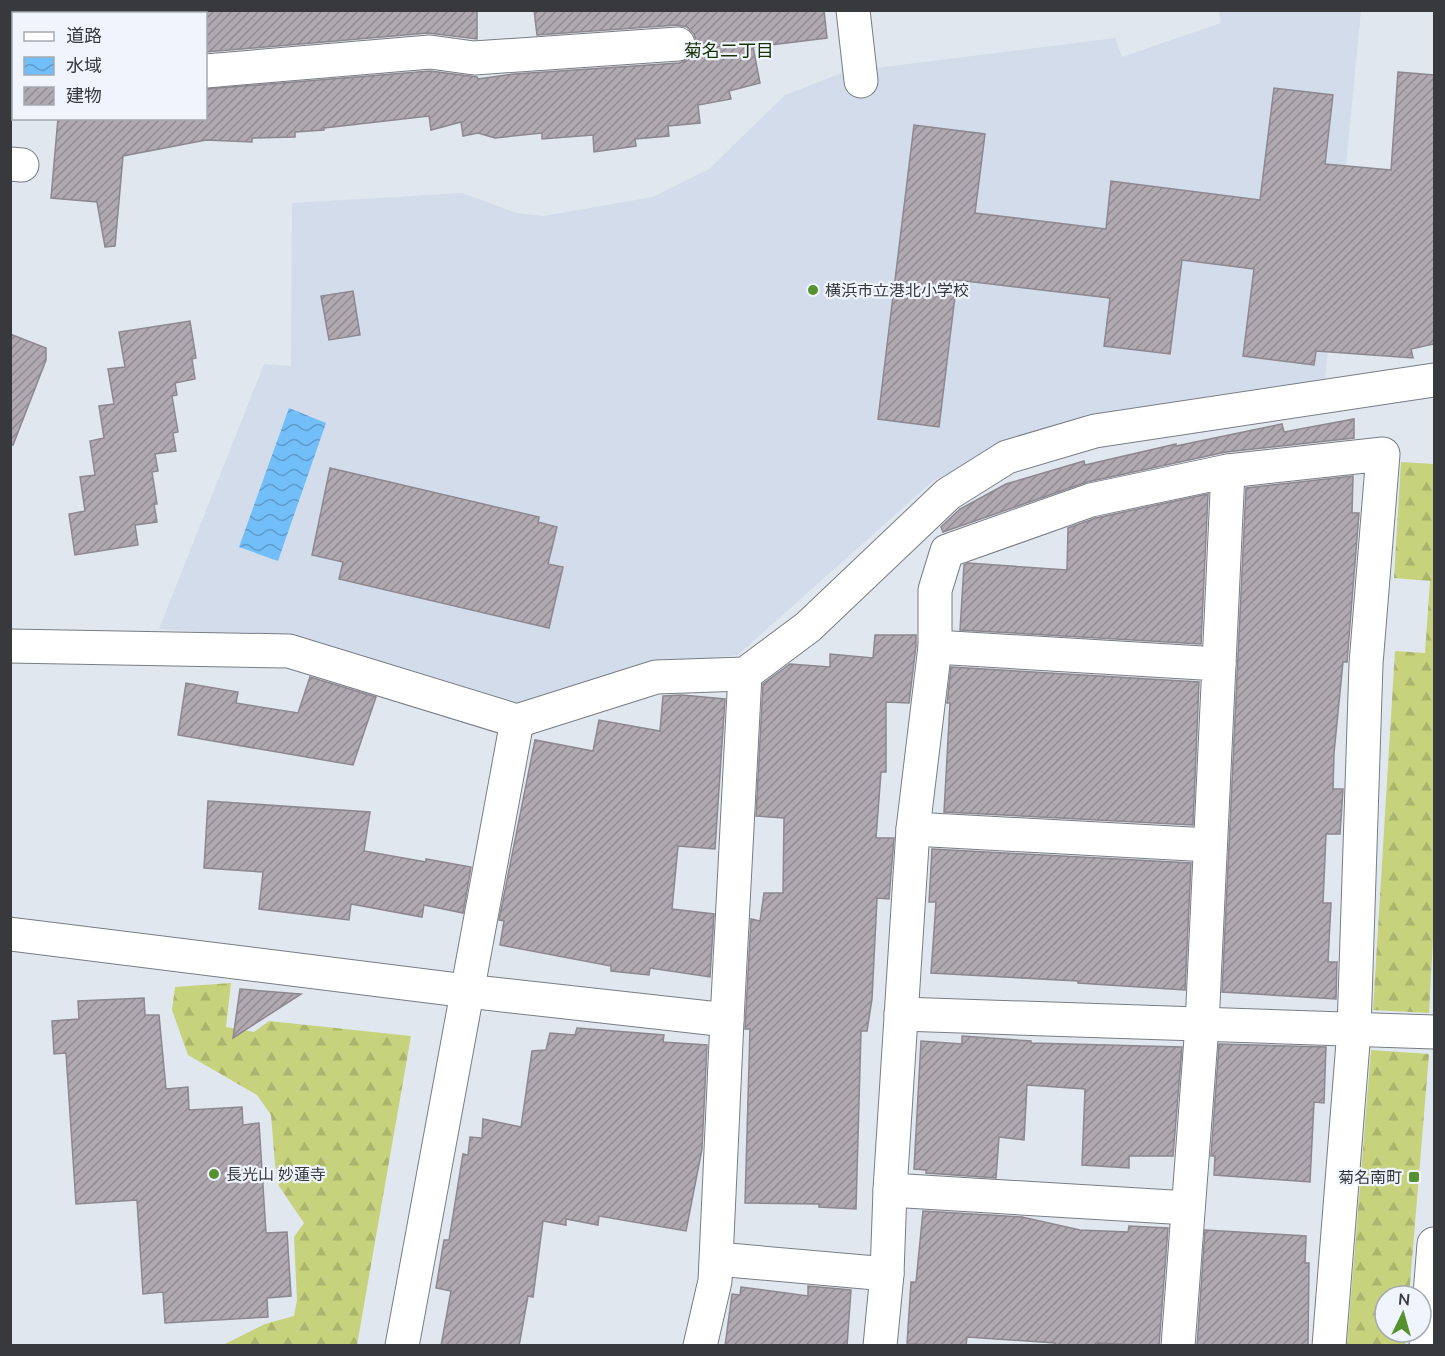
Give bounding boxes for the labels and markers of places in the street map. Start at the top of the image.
place label: 横浜市立港北小学校 [825,280,969,302]
marker: 横浜市立港北小学校 [806,283,820,297]
place label: 長光山 妙蓮寺 [226,1164,326,1186]
marker: 長光山 妙蓮寺 [207,1167,221,1181]
place label: 菊名南町 [1338,1167,1402,1189]
marker: 菊名南町 [1407,1170,1421,1184]

